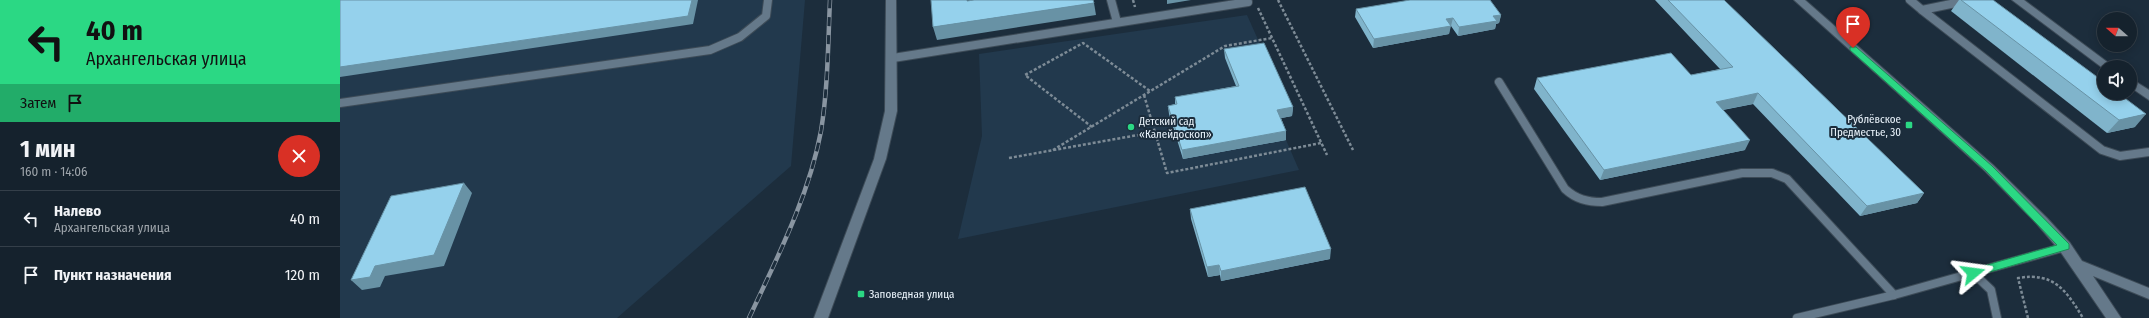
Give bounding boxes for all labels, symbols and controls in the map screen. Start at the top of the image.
pin [1836,7.0,1870,48]
north arrow [2097,12,2137,52]
map controls [2097,12,2137,100]
icon: arrive [1842,13,1864,35]
text: 40 m [86,14,143,47]
icon: left [20,16,72,68]
text: Архангельская улица [86,48,247,70]
button: sound [2097,60,2137,100]
icon: arrive [64,92,86,114]
text: Затем [20,94,56,112]
place label: Рублёвское Предместье, 30 [1830,113,1901,139]
place label: Детский сад «Калейдоскоп» [1138,115,1212,141]
marker: Рублёвское Предместье, 30 [1904,120,1914,130]
marker: Детский сад «Калейдоскоп» [1126,122,1136,132]
text: 1 мин [20,135,75,163]
button: close [278,135,320,177]
text: 160 m · 14:06 [20,164,88,179]
text: Налево [54,202,101,220]
icon: left [20,208,42,230]
text: 40 m [290,210,320,228]
text: Архангельская улица [54,220,170,235]
position arrow [1952,252,1994,294]
icon: arrive [20,264,42,286]
text: Пункт назначения [54,266,172,284]
text: 120 m [285,266,320,284]
place label: Заповедная улица [869,288,954,301]
marker: Заповедная улица [856,289,866,299]

